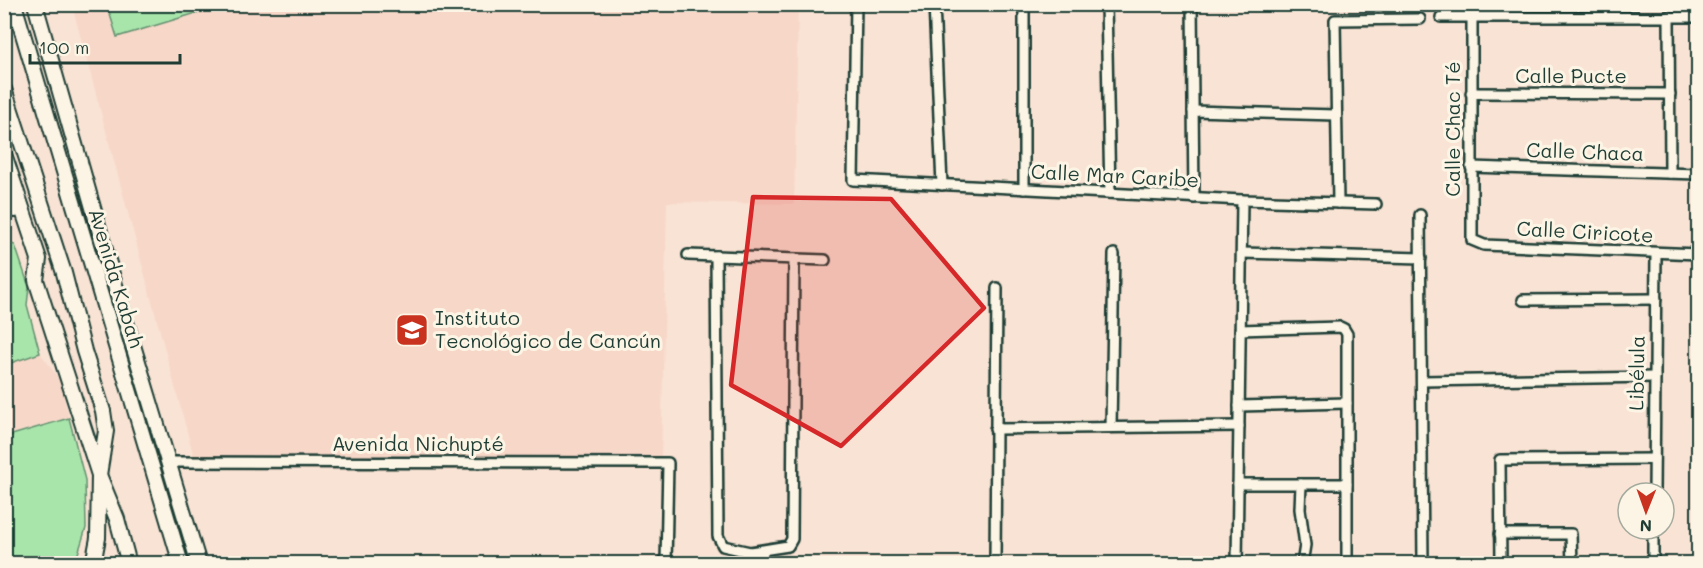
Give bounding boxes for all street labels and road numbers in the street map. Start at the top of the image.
street label: Calle Chac Té [1439,61,1465,197]
street label: Calle Pucte [1515,62,1627,88]
street label: Calle Chaca [1526,136,1644,166]
street label: Calle Mar Caribe [1030,158,1200,192]
street label: Avenida Kabah [83,205,151,351]
street label: Calle Ciricote [1516,214,1654,248]
street label: Libélula [1622,335,1650,411]
street label: Avenida Nichupté [332,430,504,456]

